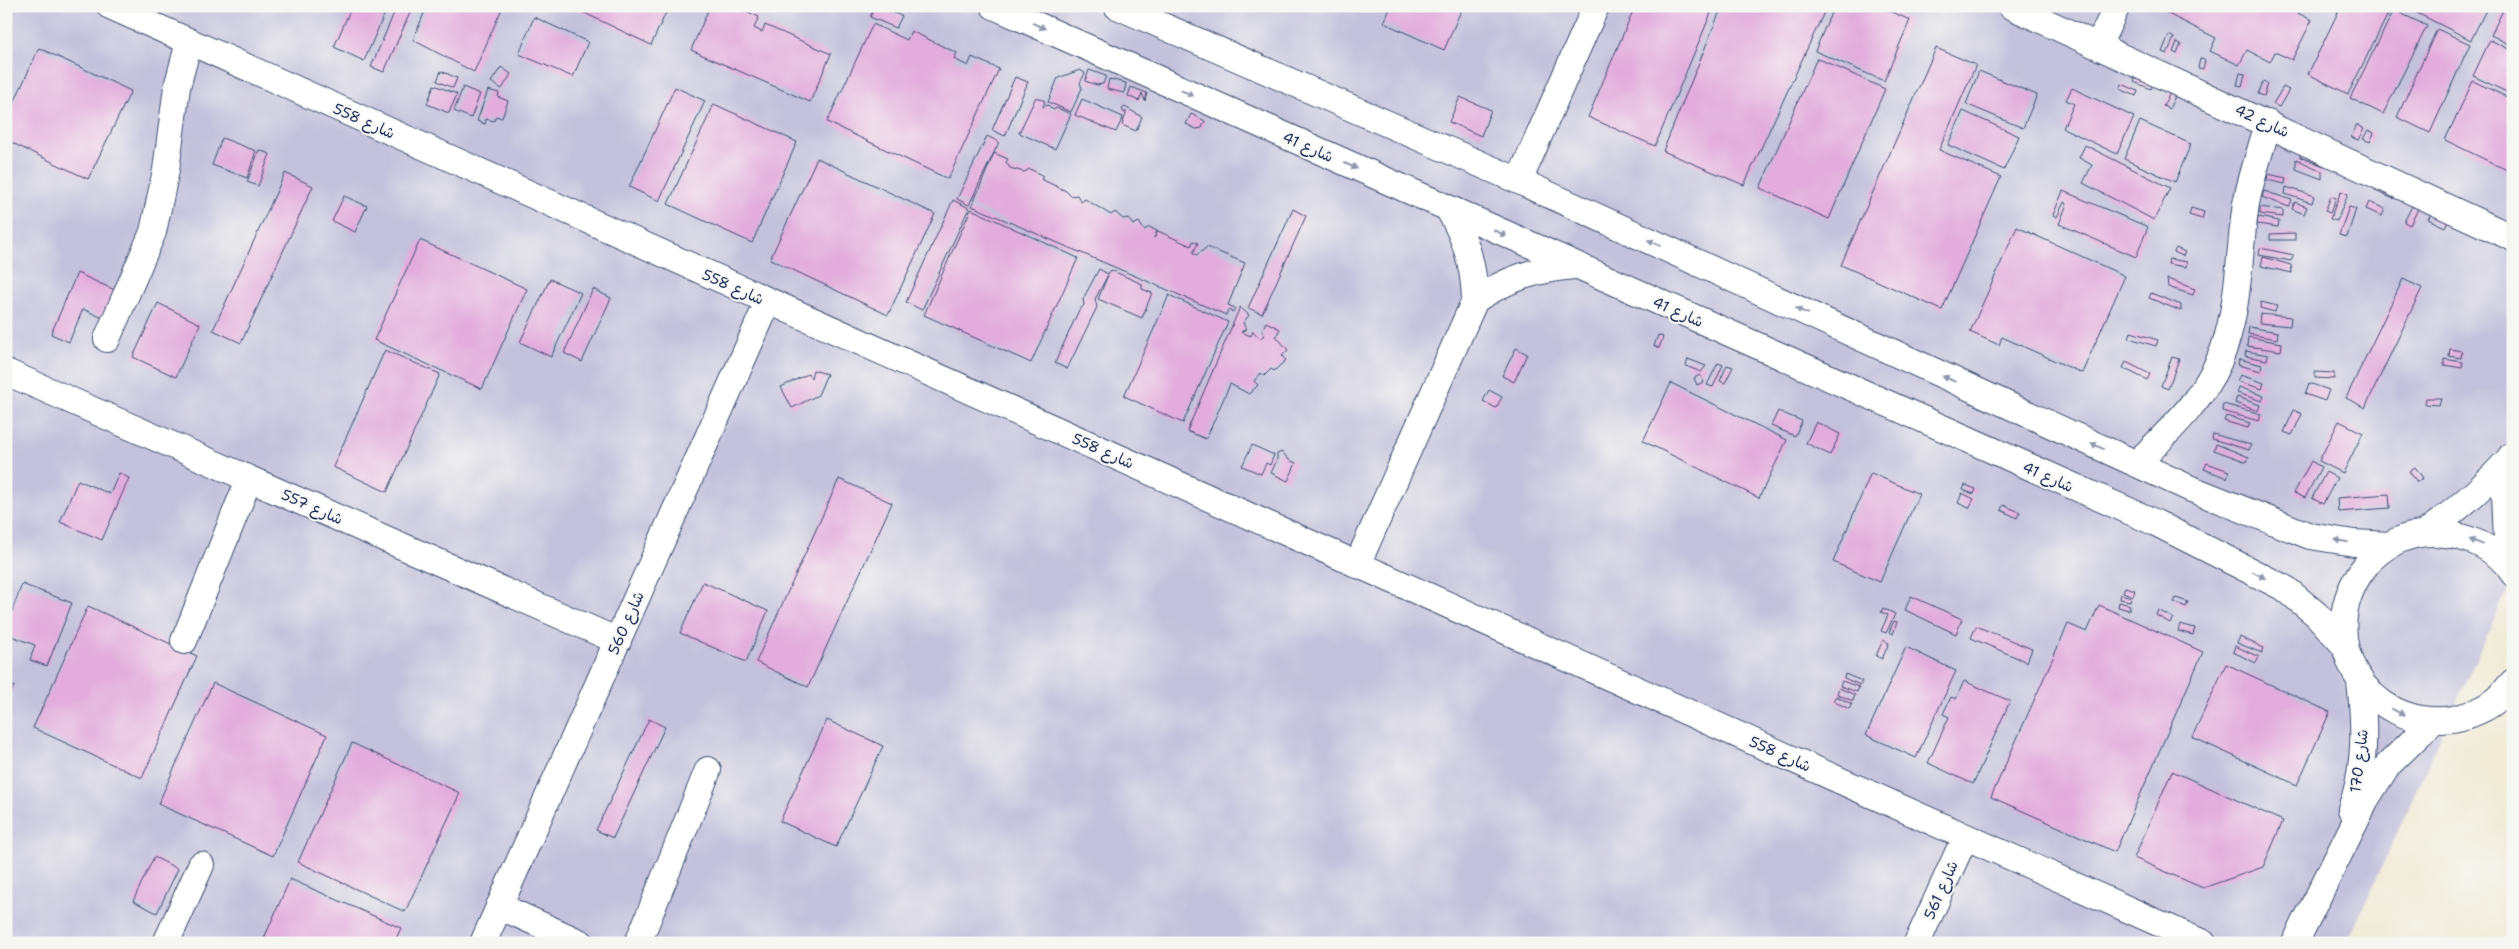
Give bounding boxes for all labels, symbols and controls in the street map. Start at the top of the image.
one-way arrow [1032,23,1046,31]
one-way arrow [1180,89,1194,97]
street label: شارع 558 [330,99,398,143]
street label: شارع 42 [2232,100,2292,142]
street label: شارع 41 [1279,127,1337,167]
one-way arrow [1344,163,1358,171]
one-way arrow [1493,229,1507,237]
one-way arrow [1647,239,1661,247]
street label: شارع 558 [699,265,767,309]
street label: شارع 41 [1649,292,1707,332]
one-way arrow [1795,307,1809,315]
one-way arrow [1942,374,1956,382]
street label: شارع 558 [1069,429,1137,473]
one-way arrow [2090,442,2104,450]
street label: شارع 41 [2019,457,2077,497]
street label: شارع 557 [278,485,346,529]
one-way arrow [2332,536,2348,544]
one-way arrow [2468,538,2483,546]
one-way arrow [2251,571,2266,579]
street label: شارع 560 [603,588,649,658]
one-way arrow [2391,708,2405,716]
street label: شارع 170 [2345,728,2373,794]
street label: شارع 558 [1746,732,1814,776]
street label: شارع 561 [1919,858,1963,922]

